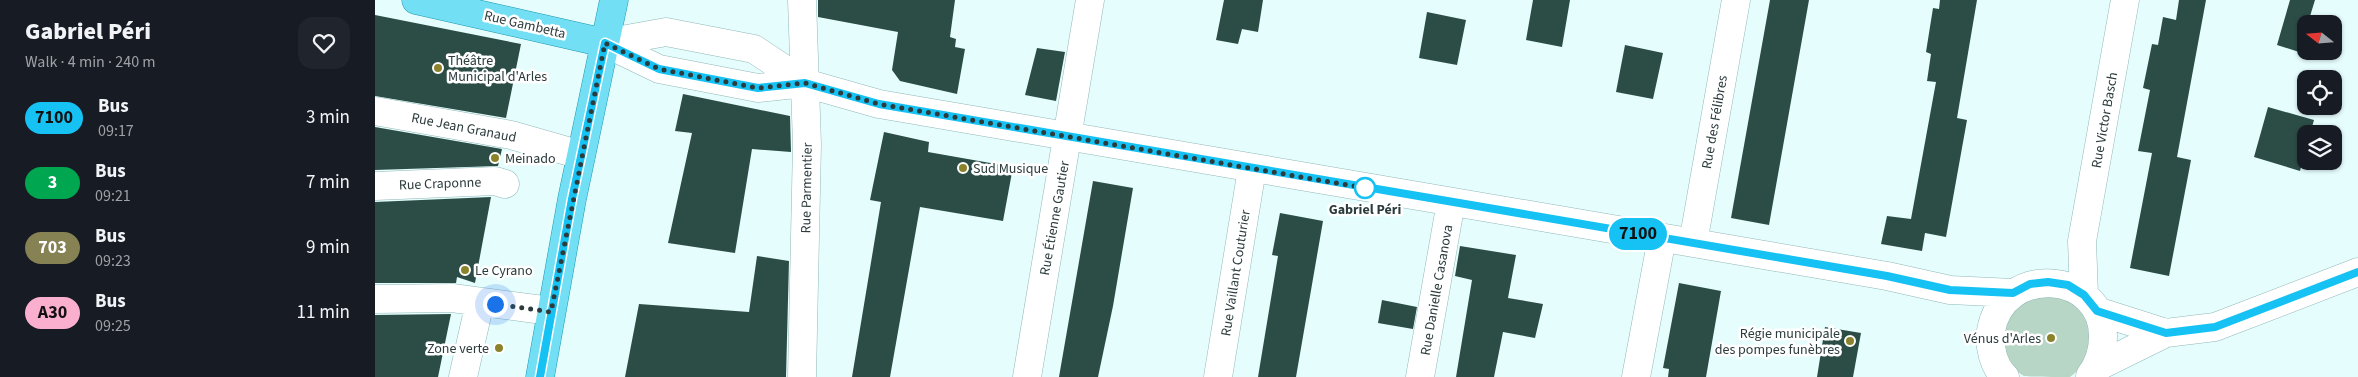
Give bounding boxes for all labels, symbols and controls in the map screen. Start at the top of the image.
street label: Rue Gambetta [482,6,568,44]
text: Gabriel Péri [25,14,151,49]
north arrow [2297,15,2343,60]
map controls [2297,15,2342,170]
button: heart [298,17,350,69]
text: Walk · 4 min · 240 m [25,51,156,73]
place label: Théâtre Municipal d'Arles [448,51,547,87]
marker: Théâtre Municipal d'Arles [432,62,444,74]
button: locate [2297,70,2342,115]
street label: Rue Victor Basch [2087,71,2123,170]
street label: Rue des Félibres [1697,74,1733,171]
text: Bus [98,93,129,120]
text: 3 min [306,104,350,131]
text: 7100 [35,105,73,130]
street label: Rue Jean Granaud [410,108,518,148]
text: 09:17 [98,120,134,142]
button: layers [2297,125,2342,170]
street label: Rue Parmentier [796,142,818,234]
place label: Meinado [505,149,556,169]
marker: Meinado [489,152,501,164]
text: Bus [95,158,126,185]
place label: Sud Musique [973,159,1048,179]
street label: Rue Étienne Gautier [1035,159,1075,277]
marker: Sud Musique [957,162,969,174]
text: 7 min [306,169,350,196]
text: 3 [48,170,57,195]
street label: Rue Craponne [398,173,482,195]
marker: Gabriel Péri [1354,177,1376,199]
text: 09:21 [95,185,131,207]
place label: Gabriel Péri [1329,200,1401,220]
street label: Rue Vaillant Couturier [1216,208,1256,338]
line badge: 7100 [1603,218,1673,250]
text: 7100 [1619,221,1657,246]
text: Bus [95,223,126,250]
street label: Rue Danielle Casanova [1416,223,1458,357]
text: 9 min [306,234,350,261]
text: 703 [38,235,67,260]
text: 09:23 [95,250,131,272]
place label: Le Cyrano [475,261,533,281]
marker: Le Cyrano [459,264,471,276]
text: Bus [95,288,126,315]
your location [483,292,508,317]
text: 11 min [296,299,350,326]
text: A30 [38,300,67,325]
text: 09:25 [95,315,131,337]
place label: Régie municipale des pompes funèbres [1715,324,1840,360]
place label: Vénus d'Arles [1964,329,2041,349]
marker: Vénus d'Arles [2045,332,2057,344]
marker: Régie municipale des pompes funèbres [1844,335,1856,347]
place label: Zone verte [427,339,489,359]
marker: Zone verte [493,342,505,354]

